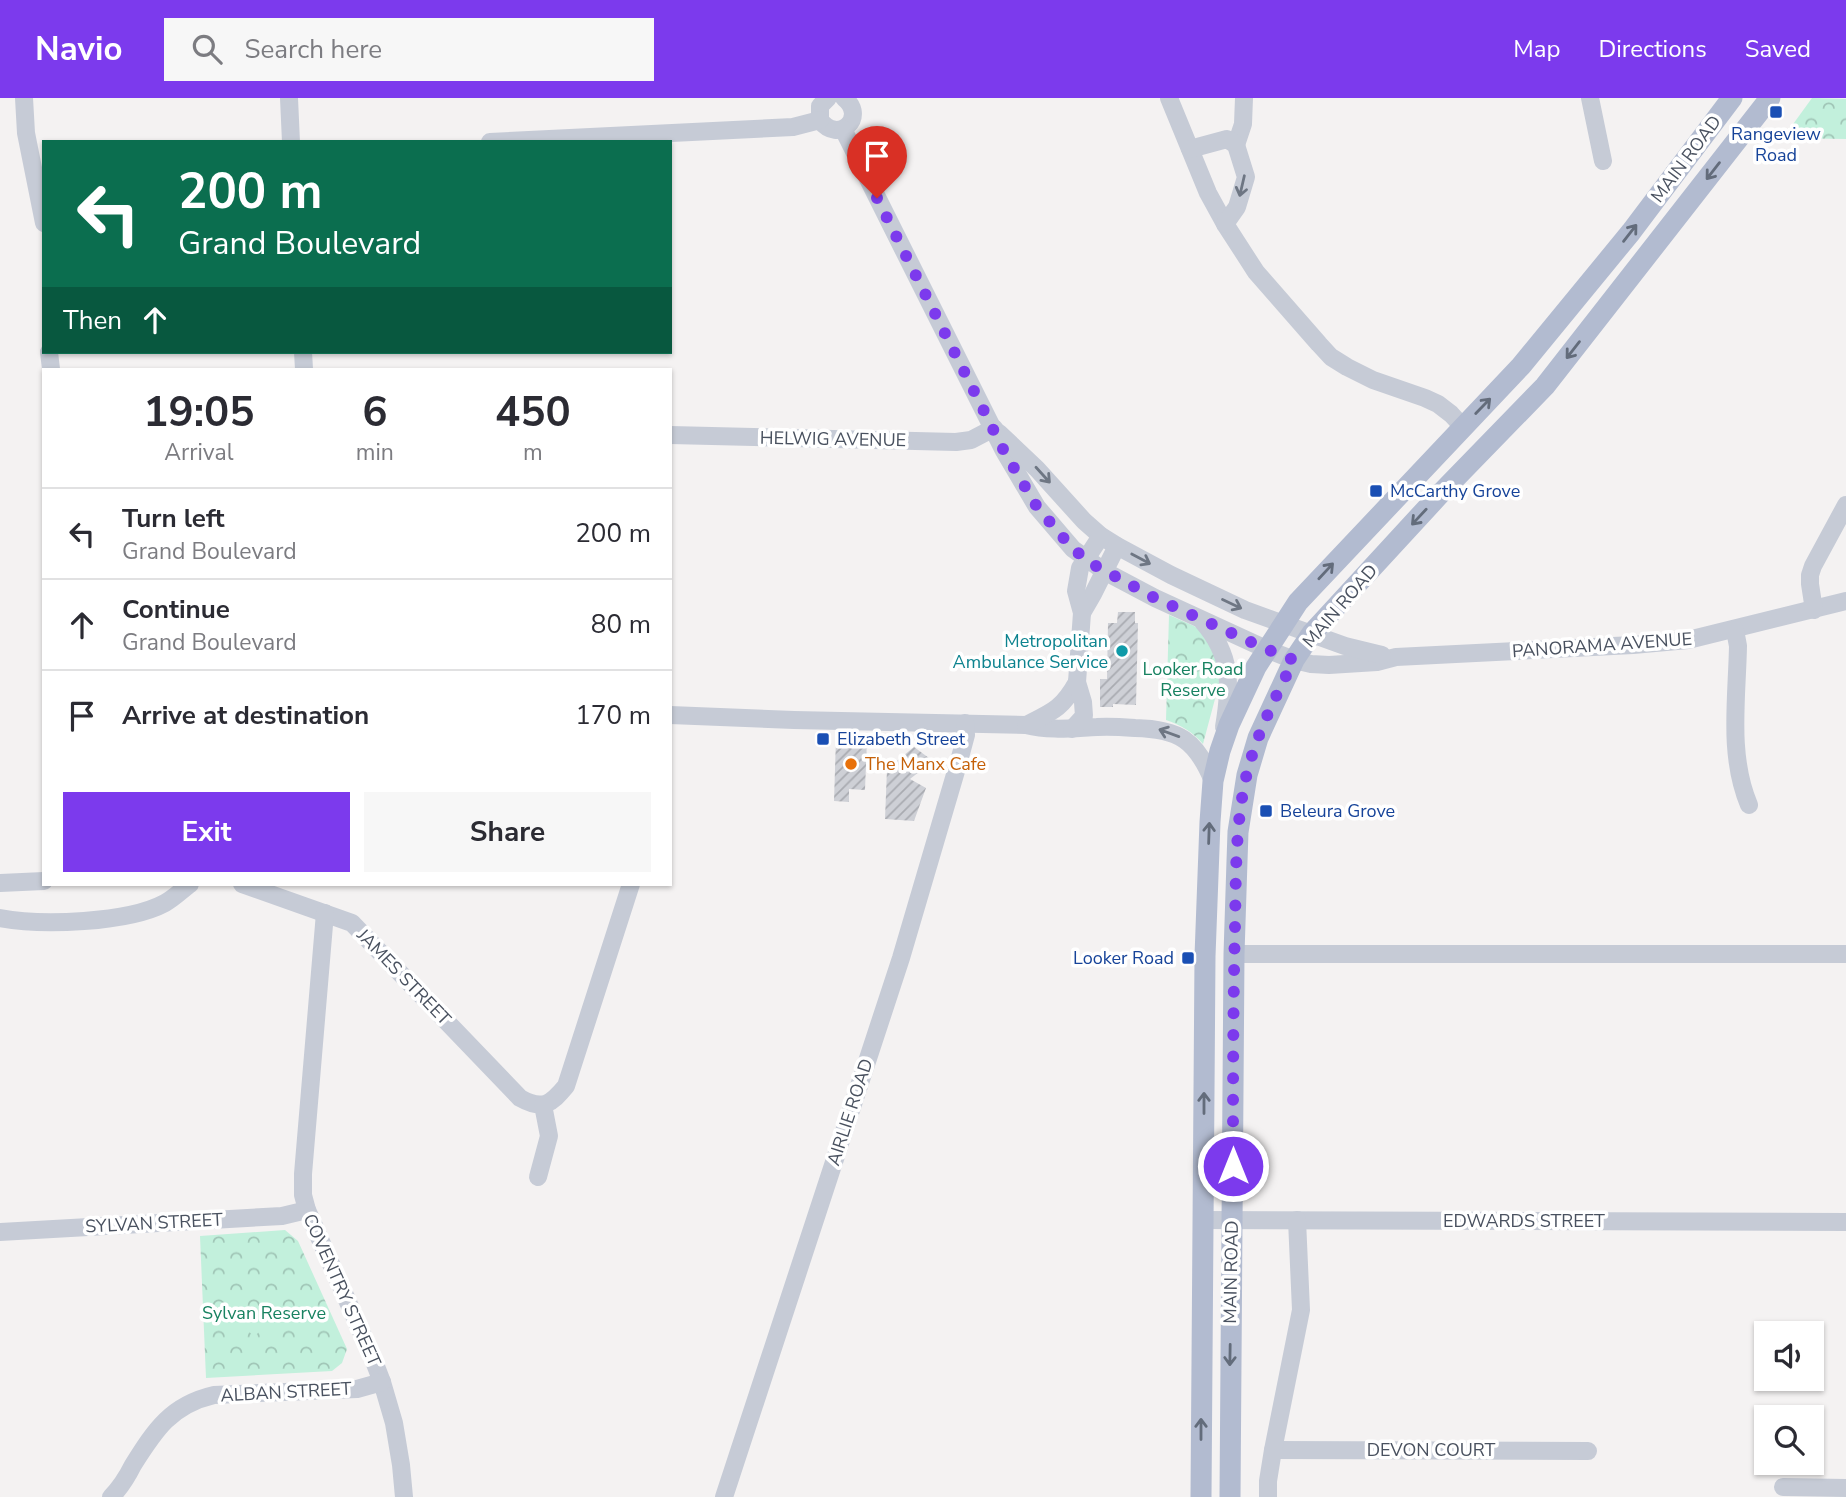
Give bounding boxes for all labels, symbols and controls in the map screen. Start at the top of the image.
search box [164,18,654,81]
text: Navio [35,27,122,72]
icon: search [188,30,226,68]
text: Search here [244,32,382,67]
text: Map [1513,33,1560,65]
text: Directions [1598,33,1707,65]
text: Saved [1745,33,1811,65]
marker: Rangeview Road [1768,104,1784,120]
street label: MAIN ROAD [1645,111,1727,207]
place label: Rangeview Road [1731,122,1821,167]
pin [847,126,907,198]
icon: arrive [858,137,896,175]
text: 200 m [178,158,322,225]
one-way arrow [1706,161,1721,180]
icon: left [63,168,154,259]
one-way arrow [1235,174,1249,197]
text: Grand Boulevard [178,222,421,265]
one-way arrow [1622,224,1637,243]
icon: ahead [136,301,174,339]
text: Then [63,303,122,338]
one-way arrow [1565,340,1580,359]
text: 19:05 [143,384,254,441]
text: 6 [362,384,387,441]
text: 450 [495,384,571,441]
one-way arrow [1474,398,1491,415]
street label: HELWIG AVENUE [760,426,906,452]
text: Arrival [164,437,233,468]
text: min [356,437,394,468]
text: m [523,437,543,468]
one-way arrow [1035,466,1051,484]
place label: McCarthy Grove [1390,479,1520,503]
marker: McCarthy Grove [1368,483,1384,499]
text: Turn left [122,501,225,536]
one-way arrow [1410,508,1427,525]
icon: left [63,515,101,553]
text: 200 m [575,516,651,551]
text: Grand Boulevard [122,536,297,567]
one-way arrow [1131,552,1151,566]
street label: MAIN ROAD [1297,559,1383,653]
one-way arrow [1317,563,1334,581]
text: Continue [122,592,230,627]
one-way arrow [1221,598,1242,611]
icon: ahead [63,606,101,644]
text: 80 m [591,607,651,642]
text: Grand Boulevard [122,627,297,658]
street label: PANORAMA AVENUE [1511,627,1693,663]
place label: Metropolitan Ambulance Service [953,629,1108,674]
marker: Metropolitan Ambulance Service [1114,643,1130,659]
park label: Looker Road Reserve [1143,657,1244,702]
icon: arrive [63,697,101,735]
text: Arrive at destination [122,698,369,733]
text: 170 m [575,698,651,733]
one-way arrow [1159,726,1181,738]
place label: Elizabeth Street [837,727,966,751]
marker: Elizabeth Street [815,731,831,747]
place label: The Manx Cafe [865,752,986,776]
marker: The Manx Cafe [843,756,859,772]
button: Exit [63,792,350,872]
button: Share [364,792,651,872]
place label: Beleura Grove [1280,799,1395,823]
marker: Beleura Grove [1258,803,1274,819]
one-way arrow [1203,822,1216,845]
street label: JAMES STREET [351,923,456,1031]
place label: Looker Road [1073,946,1174,970]
marker: Looker Road [1180,950,1196,966]
street label: AIRLIE ROAD [821,1055,879,1169]
one-way arrow [1197,1092,1211,1115]
position arrow [1196,1129,1270,1203]
street label: SYLVAN STREET [85,1207,223,1239]
street label: EDWARDS STREET [1443,1209,1605,1233]
street label: COVENTRY STREET [298,1210,387,1370]
street label: MAIN ROAD [1218,1220,1244,1324]
park label: Sylvan Reserve [202,1301,326,1325]
map controls [1754,1321,1824,1475]
button: sound [1754,1321,1824,1391]
one-way arrow [1223,1343,1237,1366]
street label: ALBAN STREET [220,1377,352,1407]
button: search [1754,1405,1824,1475]
one-way arrow [1194,1418,1208,1441]
street label: DEVON COURT [1367,1438,1496,1462]

